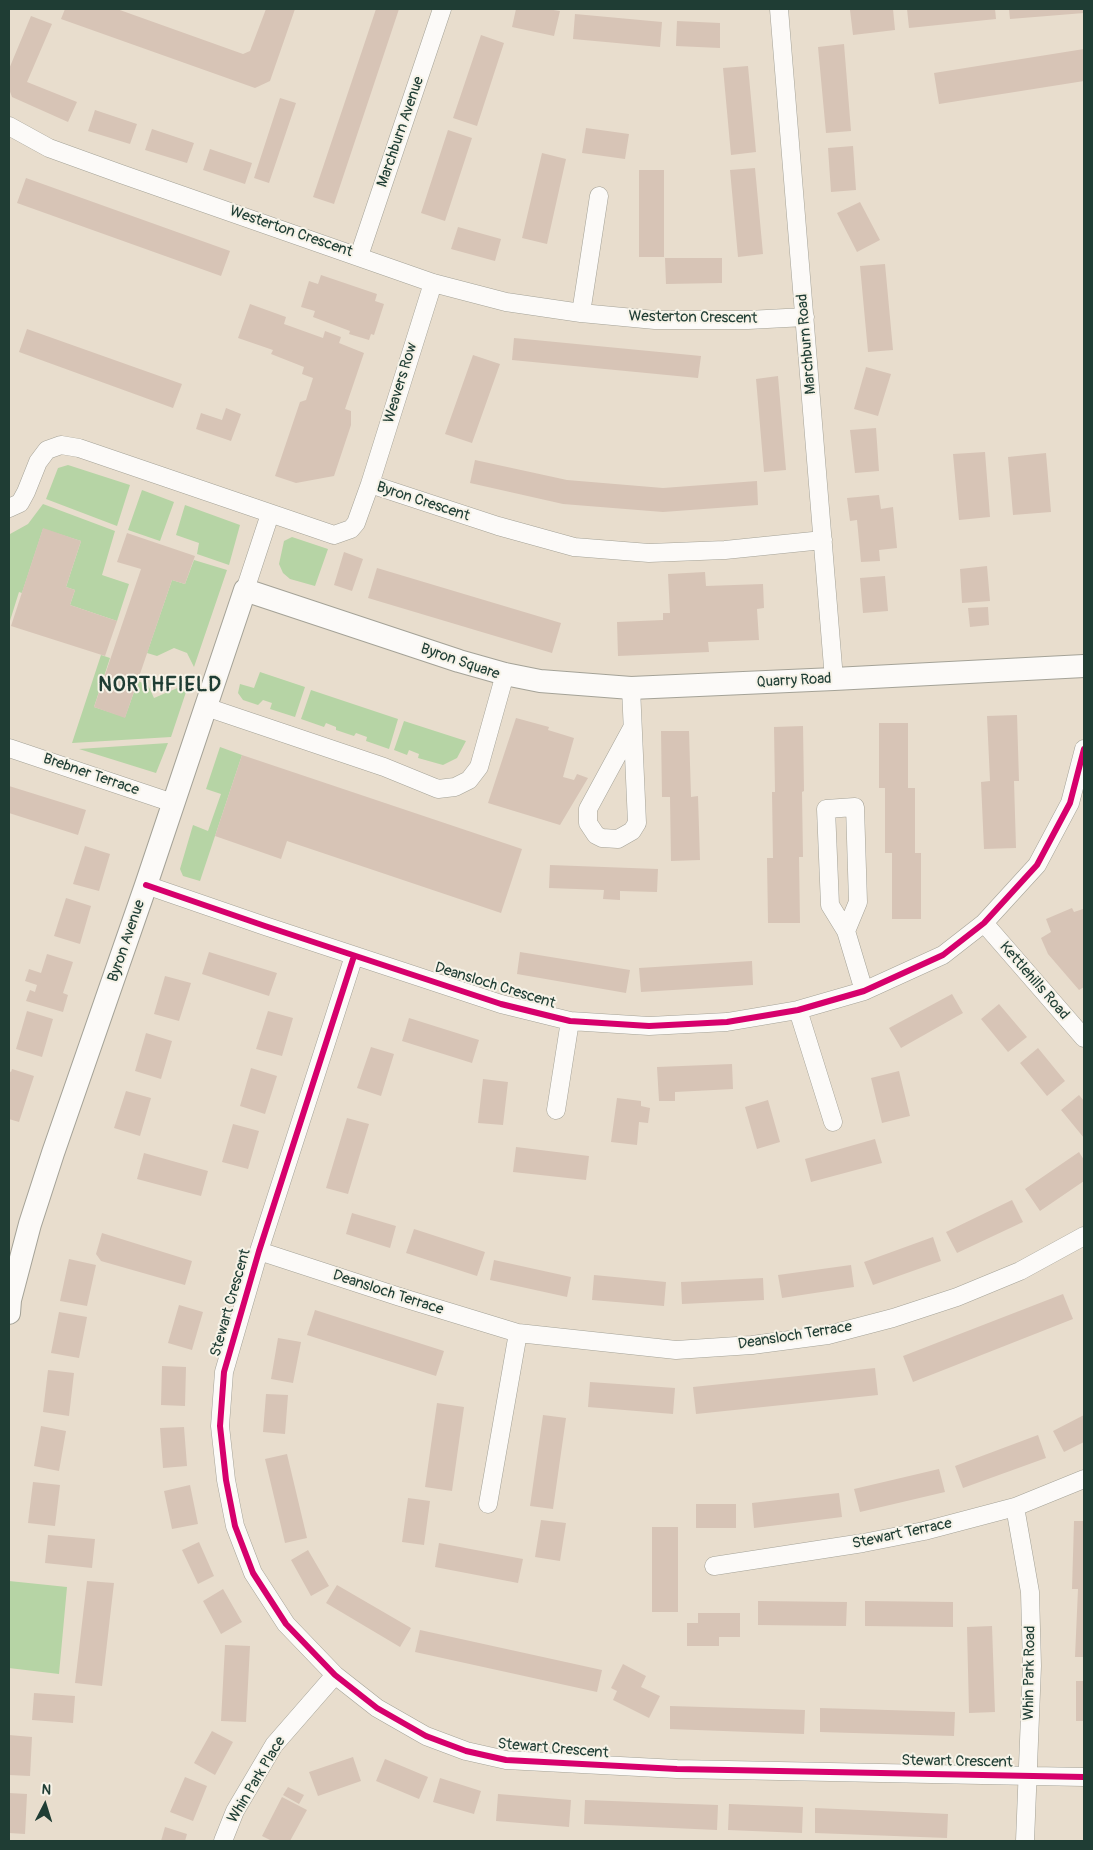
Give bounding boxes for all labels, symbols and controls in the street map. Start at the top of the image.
street label: Marchburn Avenue [374,74,428,190]
street label: Westerton Crescent [227,203,355,261]
street label: Marchburn Road [794,293,820,395]
street label: Westerton Crescent [628,308,758,328]
street label: Weavers Row [380,341,422,425]
street label: Byron Crescent [374,478,472,526]
street label: Byron Square [418,640,502,684]
street label: Quarry Road [756,670,832,692]
district label: NORTHFIELD [97,674,223,698]
street label: Brebner Terrace [41,750,141,800]
street label: Byron Avenue [105,898,149,984]
street label: Kettlehills Road [995,938,1073,1024]
street label: Deansloch Crescent [432,959,558,1013]
street label: Stewart Crescent [207,1247,255,1359]
street label: Deansloch Terrace [330,1267,446,1319]
street label: Deansloch Terrace [737,1318,853,1354]
street label: Stewart Terrace [851,1515,953,1553]
street label: Whin Park Road [1020,1625,1040,1721]
street label: Whin Park Place [224,1734,290,1826]
street label: Stewart Crescent [497,1735,609,1763]
street label: Stewart Crescent [901,1752,1013,1772]
north arrow [20,1780,70,1830]
text: N [41,1781,52,1798]

